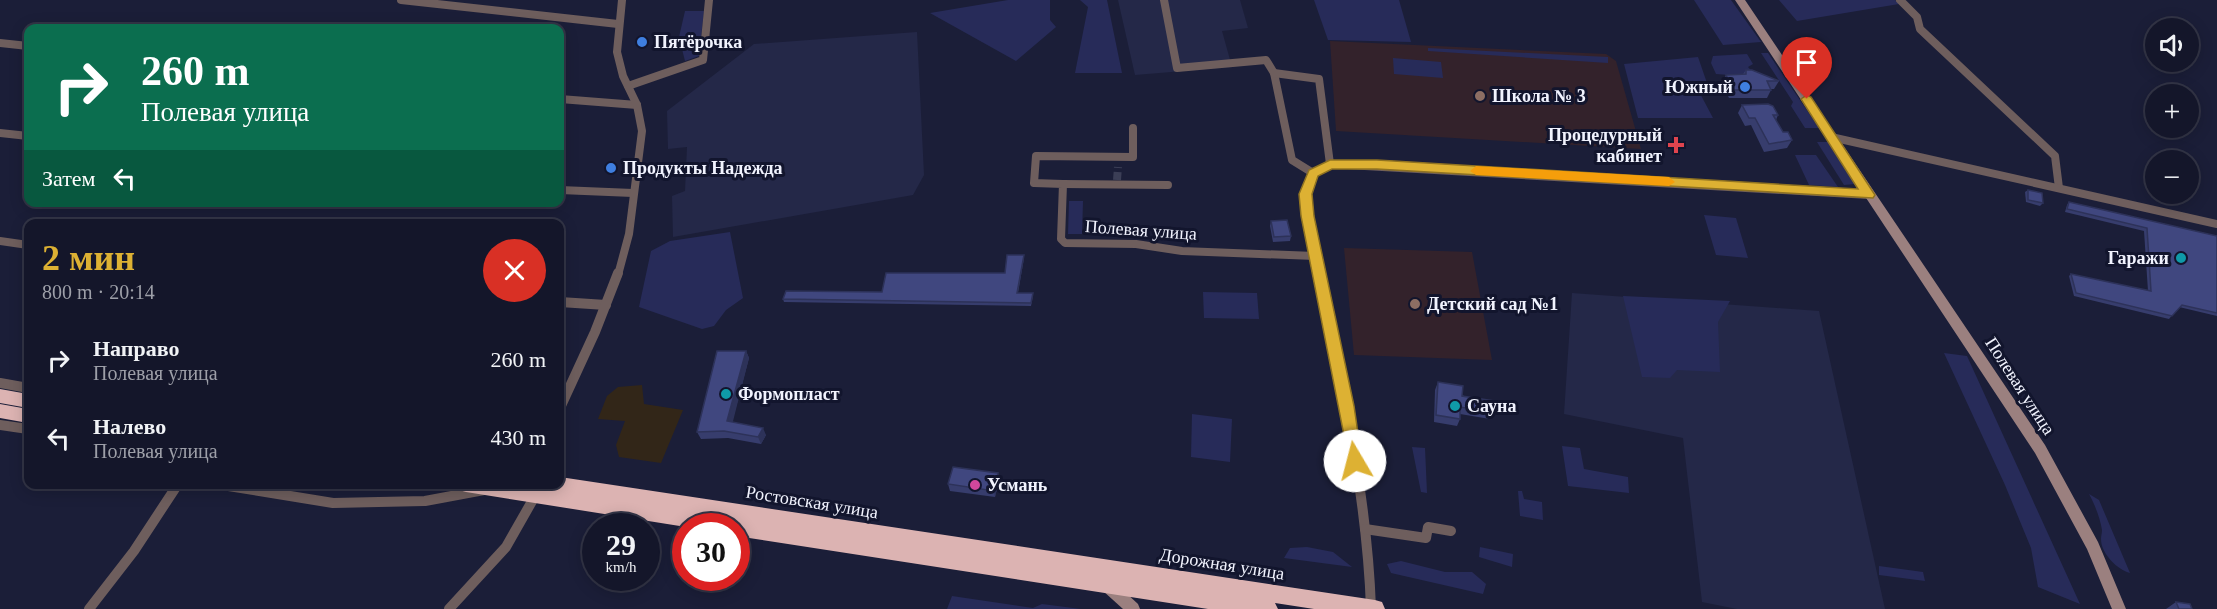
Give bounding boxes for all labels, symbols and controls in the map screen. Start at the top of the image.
map controls [2145,18,2199,204]
button: sound [2145,18,2199,72]
place label: Пятёрочка [654,32,742,52]
marker: Пятёрочка [635,35,649,49]
pin [1781,37,1832,99]
icon: arrive [1790,46,1823,79]
icon: right [42,48,120,126]
text: 260 m [141,48,250,94]
place label: Южный [1665,77,1733,97]
marker: Южный [1738,80,1752,94]
button: + [2145,84,2199,138]
place label: Школа № 3 [1492,86,1586,106]
marker: Школа № 3 [1473,89,1487,103]
text: Полевая улица [141,97,309,127]
place label: Процедурный кабинет [1548,125,1662,166]
marker: Процедурный кабинет [1667,136,1685,154]
button: − [2145,150,2199,204]
place label: Продукты Надежда [623,158,783,178]
marker: Продукты Надежда [604,161,618,175]
icon: left [108,162,141,195]
text: Затем [42,166,96,191]
street label: Полевая улица [1084,216,1198,244]
text: 2 мин [42,238,135,278]
button: close [483,239,546,302]
place label: Гаражи [2108,248,2169,268]
marker: Гаражи [2174,251,2188,265]
text: 800 m · 20:14 [42,281,155,303]
place label: Детский сад №1 [1427,294,1558,314]
marker: Детский сад №1 [1408,297,1422,311]
street label: Полевая улица [1981,333,2059,439]
text: Направо [93,336,179,361]
icon: right [42,344,75,377]
text: 260 m [490,347,546,372]
text: Полевая улица [93,362,218,384]
place label: Формопласт [738,384,840,404]
marker: Формопласт [719,387,733,401]
place label: Сауна [1467,396,1516,416]
marker: Сауна [1448,399,1462,413]
text: Налево [93,414,166,439]
icon: left [42,422,75,455]
text: 430 m [490,425,546,450]
position arrow [1323,429,1387,493]
text: Полевая улица [93,440,218,462]
place label: Усмань [987,475,1048,495]
marker: Усмань [968,478,982,492]
street label: Ростовская улица [744,482,880,522]
speed limit sign: 30 [672,513,750,591]
text: 29 [606,528,636,561]
street label: Дорожная улица [1158,544,1286,584]
text: km/h [606,559,636,575]

